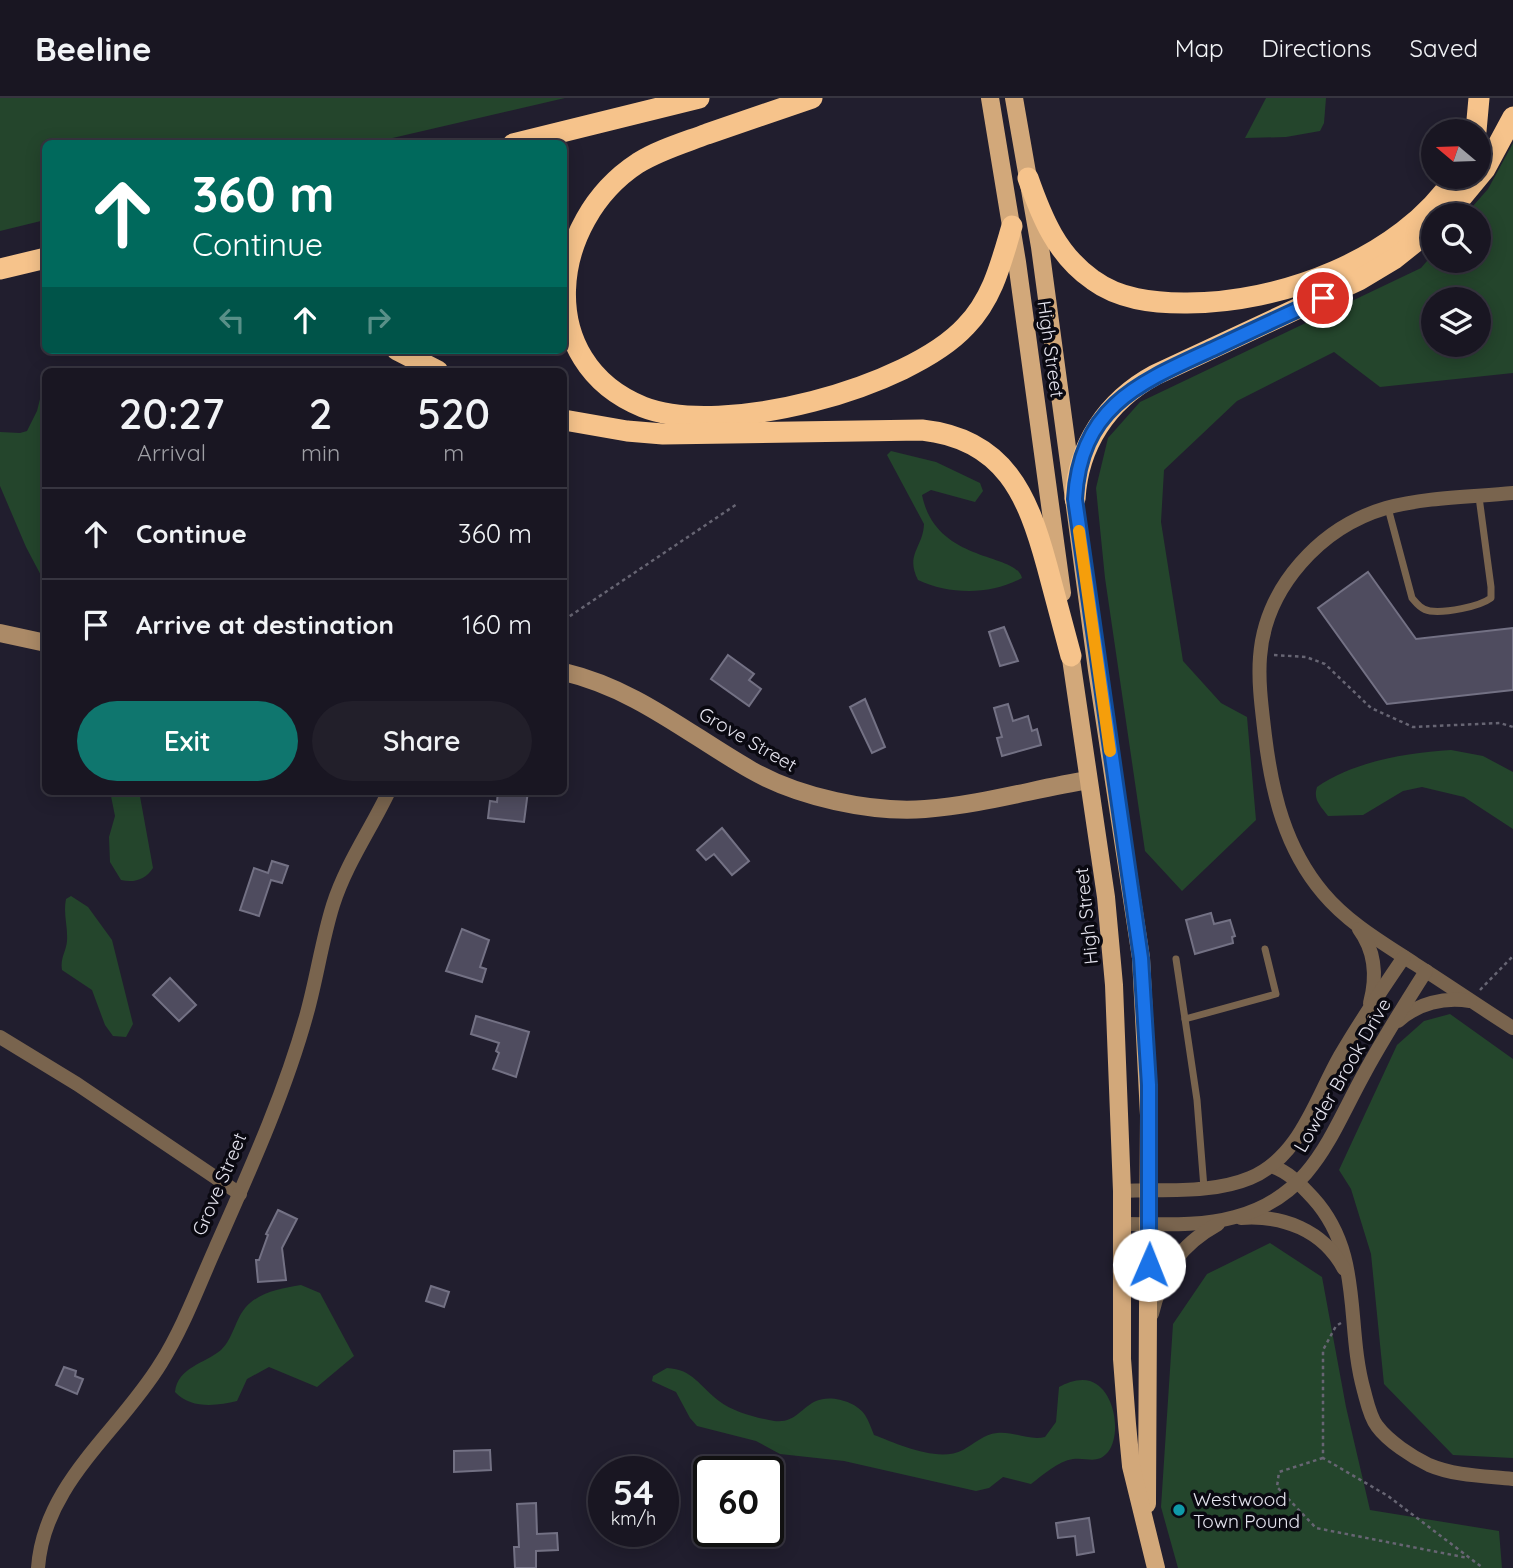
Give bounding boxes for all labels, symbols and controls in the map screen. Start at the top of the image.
text: Beeline [35,28,151,69]
text: Map [1175,33,1224,63]
text: Directions [1262,33,1372,63]
text: Saved [1410,33,1478,63]
north arrow [1421,119,1491,189]
map controls [1421,119,1491,357]
text: 360 m [192,163,334,224]
icon: ahead [77,168,168,259]
button: search [1421,203,1491,273]
text: Continue [192,224,323,264]
pin [1293,268,1353,328]
icon: arrive [1304,279,1342,317]
button: layers [1421,287,1491,357]
street label: High Street [1032,299,1070,399]
icon: left [213,301,251,339]
icon: ahead [286,301,324,339]
icon: right [359,301,397,339]
text: 20:27 [119,387,224,440]
text: 2 [309,387,333,440]
text: 520 [417,387,490,440]
text: Arrival [137,438,206,467]
text: min [301,438,340,467]
text: m [443,438,464,467]
icon: ahead [77,515,115,553]
text: Continue [136,517,247,550]
text: 360 m [458,517,532,550]
icon: arrive [77,606,115,644]
text: Arrive at destination [136,608,394,641]
text: 160 m [462,608,532,641]
button: Exit [77,701,298,781]
button: Share [312,701,532,781]
street label: Grove Street [695,701,801,777]
street label: High Street [1069,866,1103,966]
street label: Lowder Brook Drive [1288,994,1396,1156]
street label: Grove Street [187,1129,251,1239]
position arrow [1112,1228,1186,1302]
speed limit sign: 60 [693,1456,784,1547]
text: 54 [613,1470,654,1514]
place label: Westwood Town Pound [1193,1487,1300,1533]
marker: Westwood Town Pound [1171,1502,1187,1518]
text: km/h [611,1507,656,1530]

